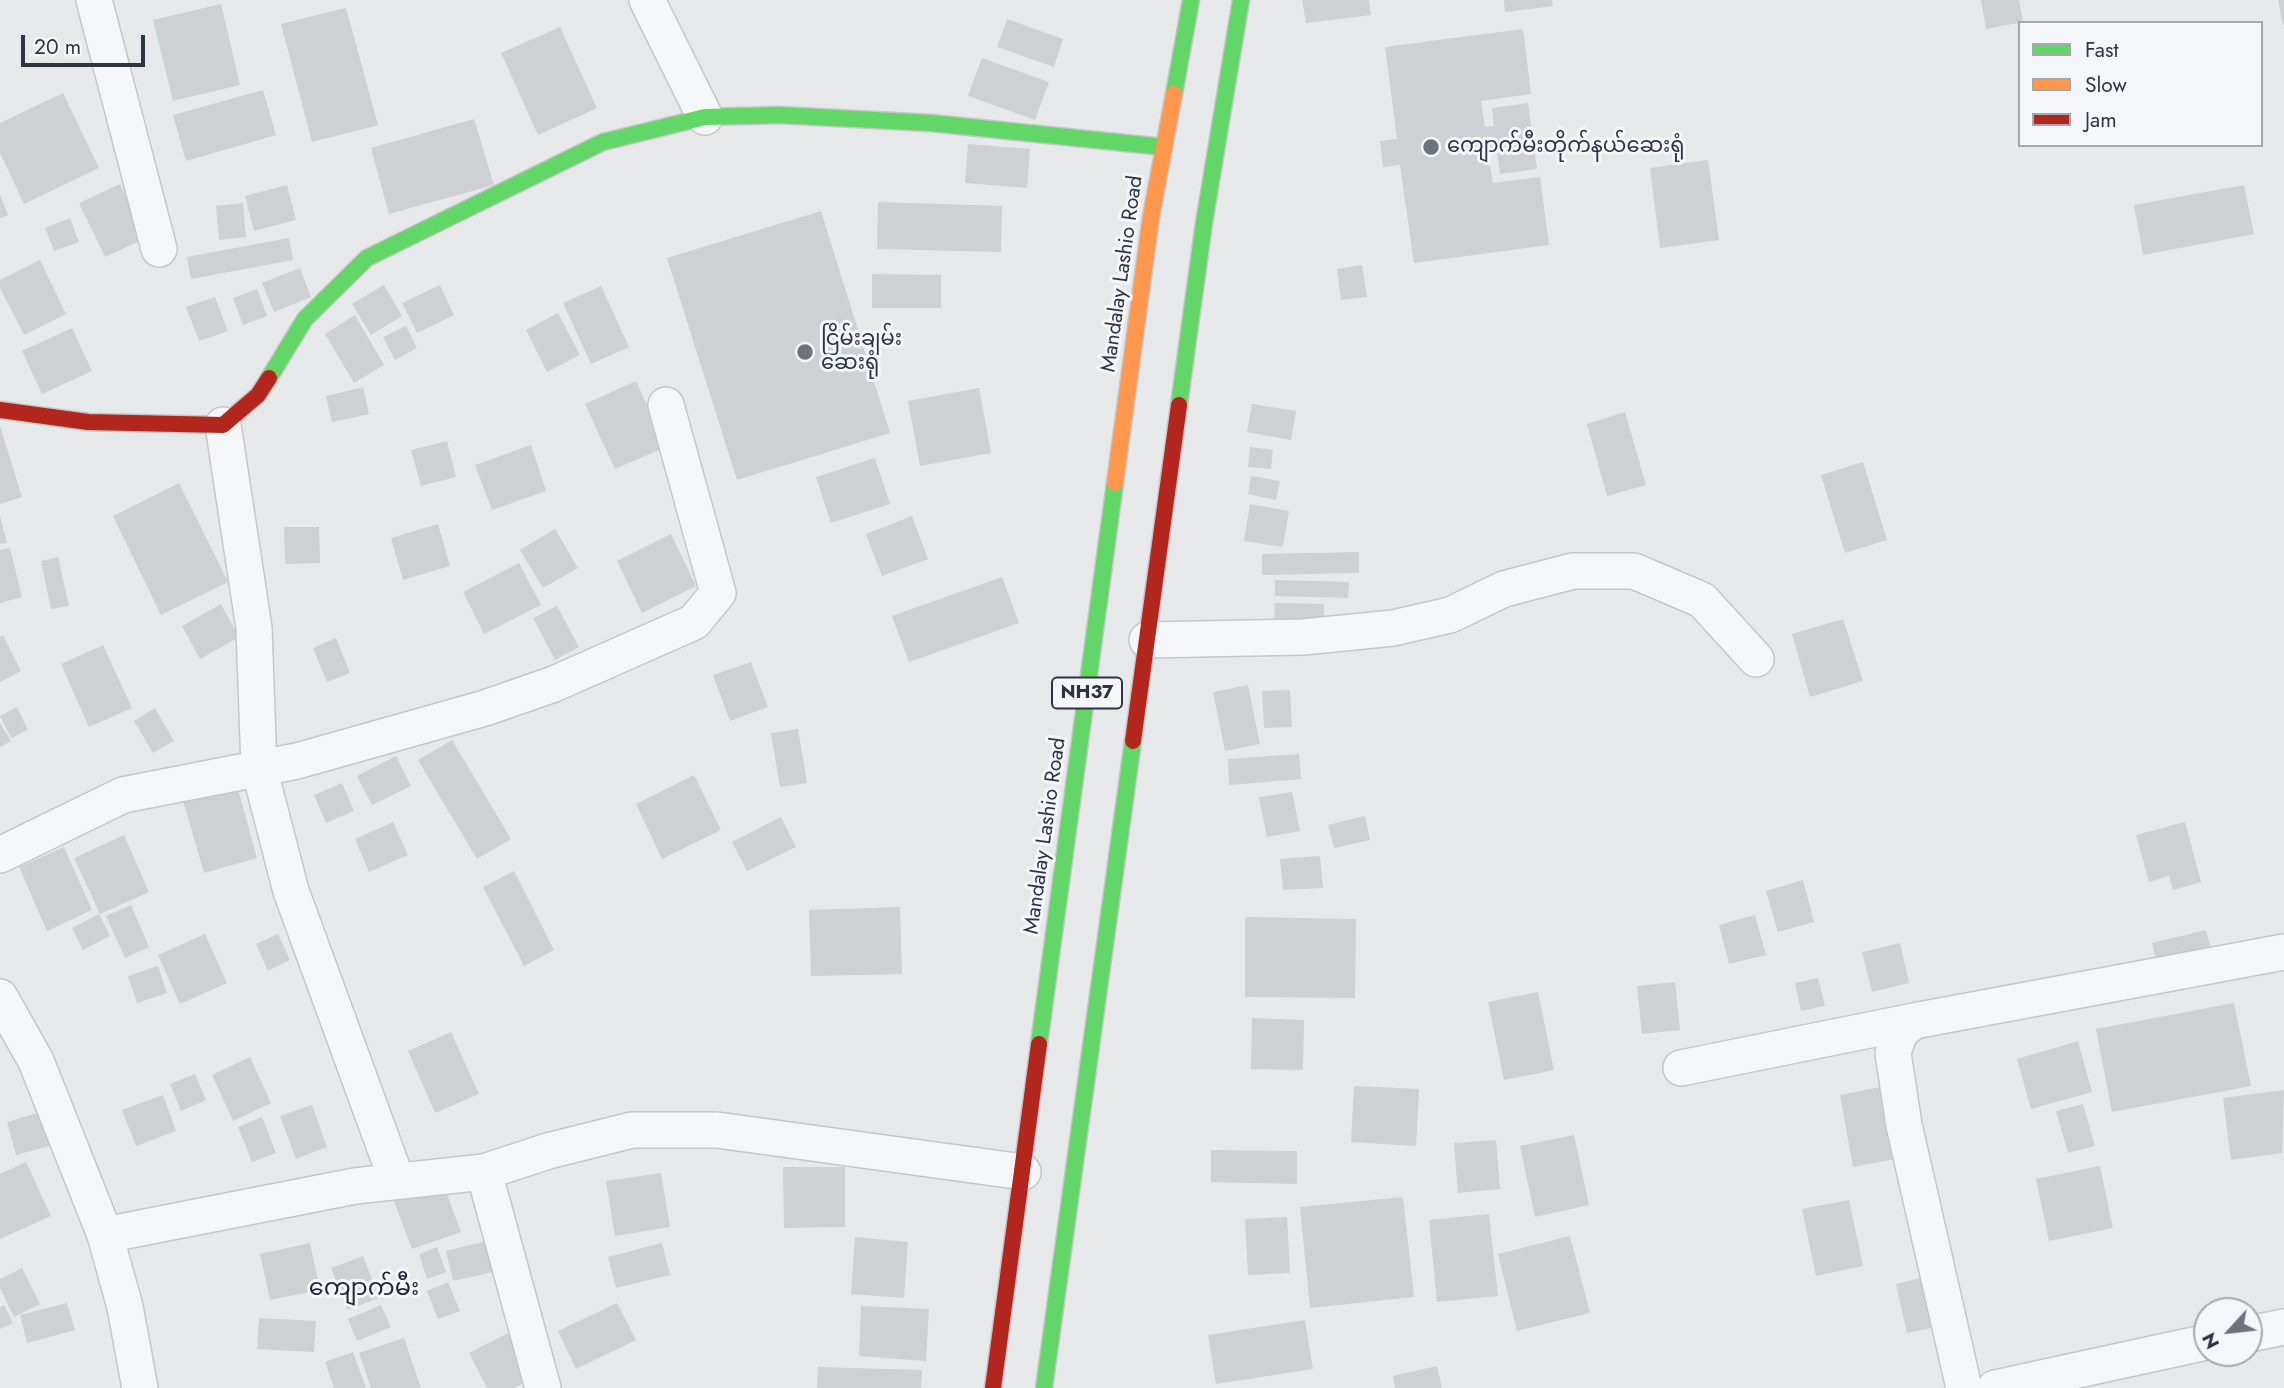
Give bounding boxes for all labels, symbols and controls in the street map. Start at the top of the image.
scale bar [24,21,149,65]
legend [2018,21,2263,147]
text: 20 m [34,32,81,62]
text: Fast [2085,35,2118,65]
text: Slow [2085,70,2127,100]
text: Jam [2085,105,2117,135]
place label: ကျောက်မီးတိုက်နယ်ဆေးရုံ [1447,134,1685,160]
marker: ကျောက်မီးတိုက်နယ်ဆေးရုံ [1421,137,1441,157]
street label: Mandalay Lashio Road [1097,174,1149,374]
place label: ငြိမ်းချမ်း ဆေးရုံ [821,327,902,377]
marker: ငြိမ်းချမ်း ဆေးရုံ [795,342,815,362]
road number: NH37 [1052,678,1122,708]
street label: Mandalay Lashio Road [1020,736,1072,936]
district label: ကျောက်မီး [309,1275,419,1303]
north arrow [2193,1297,2263,1367]
text: N [2195,1328,2226,1354]

